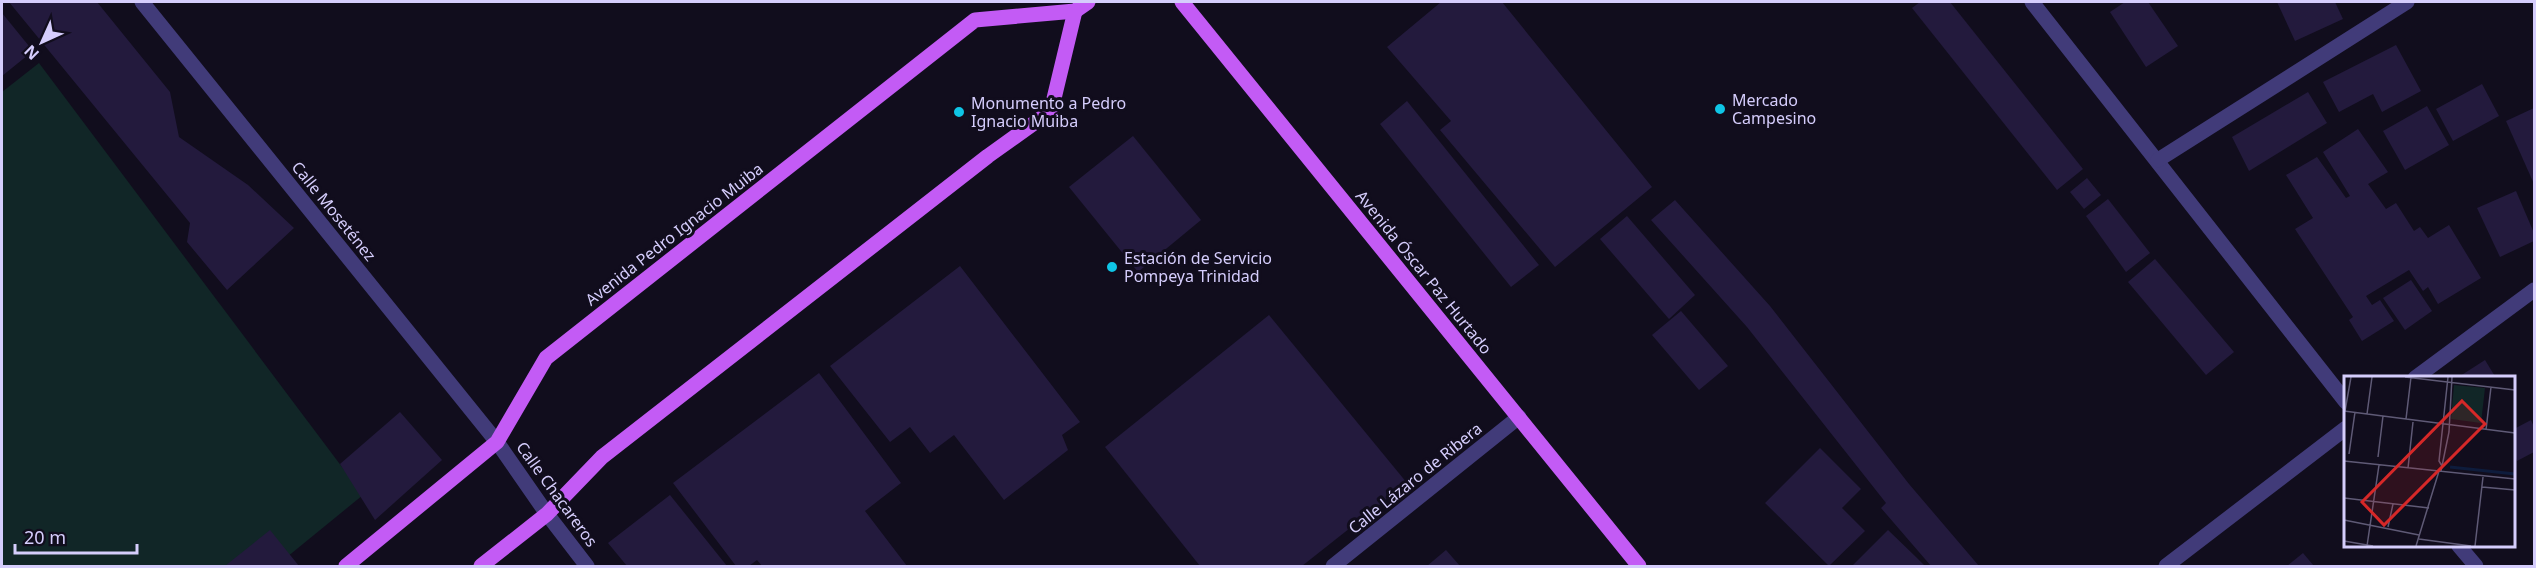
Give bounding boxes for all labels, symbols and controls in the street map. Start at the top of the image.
north arrow [12,12,72,72]
text: N [19,40,44,65]
place label: Mercado Campesino [1732,89,1816,129]
place label: Monumento a Pedro Ignacio Muiba [971,92,1126,132]
marker: Mercado Campesino [1713,102,1727,116]
marker: Monumento a Pedro Ignacio Muiba [952,105,966,119]
street label: Calle Moseténez [287,156,381,266]
street label: Avenida Pedro Ignacio Muiba [580,158,768,310]
street label: Avenida Óscar Paz Hurtado [1351,185,1497,359]
place label: Estación de Servicio Pompeya Trinidad [1124,247,1272,287]
marker: Estación de Servicio Pompeya Trinidad [1105,260,1119,274]
inset map [2344,376,2515,547]
street label: Calle Lázaro de Ribera [1344,417,1486,539]
street label: Calle Chacareros [511,437,603,551]
scale bar [15,517,136,555]
text: 20 m [24,525,66,549]

